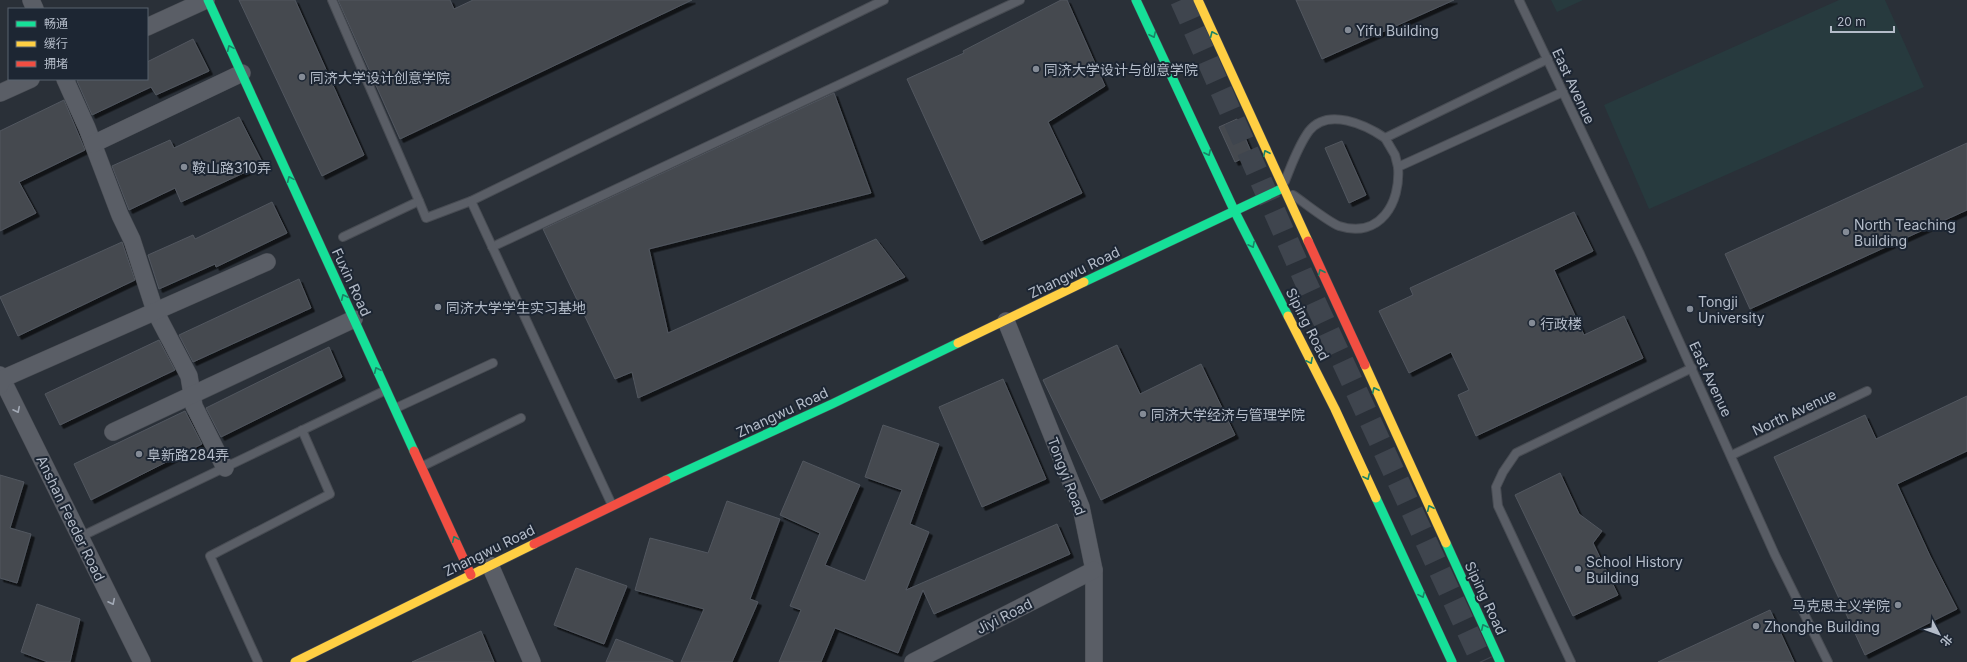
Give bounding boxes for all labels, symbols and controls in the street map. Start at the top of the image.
legend [8,8,148,80]
scale bar [1831,8,1894,34]
text: 20 m [1837,14,1866,29]
text: 畅通 [44,16,68,31]
place label: Yifu Building [1356,22,1439,39]
marker: Yifu Building [1343,25,1353,35]
one-way arrow [1148,31,1156,39]
one-way arrow [1210,31,1218,39]
text: 缓行 [44,36,68,51]
one-way arrow [227,44,235,52]
street label: East Avenue [1549,46,1599,126]
text: 拥堵 [44,56,68,71]
place label: 同济大学设计与创意学院 [1044,61,1198,78]
marker: 同济大学设计与创意学院 [1031,64,1041,74]
place label: 同济大学设计创意学院 [310,69,450,86]
marker: 同济大学设计创意学院 [297,72,307,82]
one-way arrow [1203,149,1211,156]
one-way arrow [1263,149,1271,156]
place label: 鞍山路310弄 [192,159,271,176]
marker: 鞍山路310弄 [179,162,189,172]
one-way arrow [287,175,295,183]
place label: North Teaching Building [1854,216,1956,249]
marker: North Teaching Building [1841,227,1851,237]
one-way arrow [1247,240,1255,248]
street label: Zhangwu Road [1026,243,1122,301]
street label: Fuxin Road [329,245,375,319]
one-way arrow [1318,269,1326,277]
street label: Siping Road [1283,285,1333,363]
place label: Tongji University [1698,293,1765,326]
one-way arrow [341,294,349,301]
place label: 同济大学学生实习基地 [446,299,586,316]
marker: 同济大学学生实习基地 [433,302,443,312]
marker: Tongji University [1685,304,1695,314]
place label: 行政楼 [1540,315,1582,332]
marker: 行政楼 [1527,318,1537,328]
street label: East Avenue [1686,339,1736,419]
one-way arrow [1306,356,1313,364]
one-way arrow [374,367,382,375]
street label: Zhangwu Road [733,383,831,441]
street label: North Avenue [1749,385,1839,439]
one-way arrow [1372,387,1380,394]
one-way arrow [12,405,20,413]
place label: 同济大学经济与管理学院 [1151,406,1305,423]
marker: 同济大学经济与管理学院 [1138,409,1148,419]
street label: Tongyi Road [1044,435,1090,517]
place label: 阜新路284弄 [147,446,229,463]
marker: 阜新路284弄 [134,449,144,459]
street label: Anshan Feeder Road [33,453,109,583]
one-way arrow [1362,473,1370,481]
one-way arrow [1427,505,1435,513]
street label: Zhangwu Road [441,521,537,579]
one-way arrow [451,536,459,543]
place label: School History Building [1586,553,1683,586]
street label: Siping Road [1462,559,1510,637]
marker: School History Building [1573,564,1583,574]
one-way arrow [1417,591,1425,599]
street label: Jiyi Road [973,595,1035,637]
one-way arrow [107,597,115,605]
place label: 马克思主义学院 [1792,597,1890,614]
marker: 马克思主义学院 [1893,600,1903,610]
north arrow [1919,614,1959,654]
place label: Zhonghe Building [1764,618,1880,635]
marker: Zhonghe Building [1751,621,1761,631]
one-way arrow [1481,623,1489,631]
text: 北 [1938,632,1955,649]

